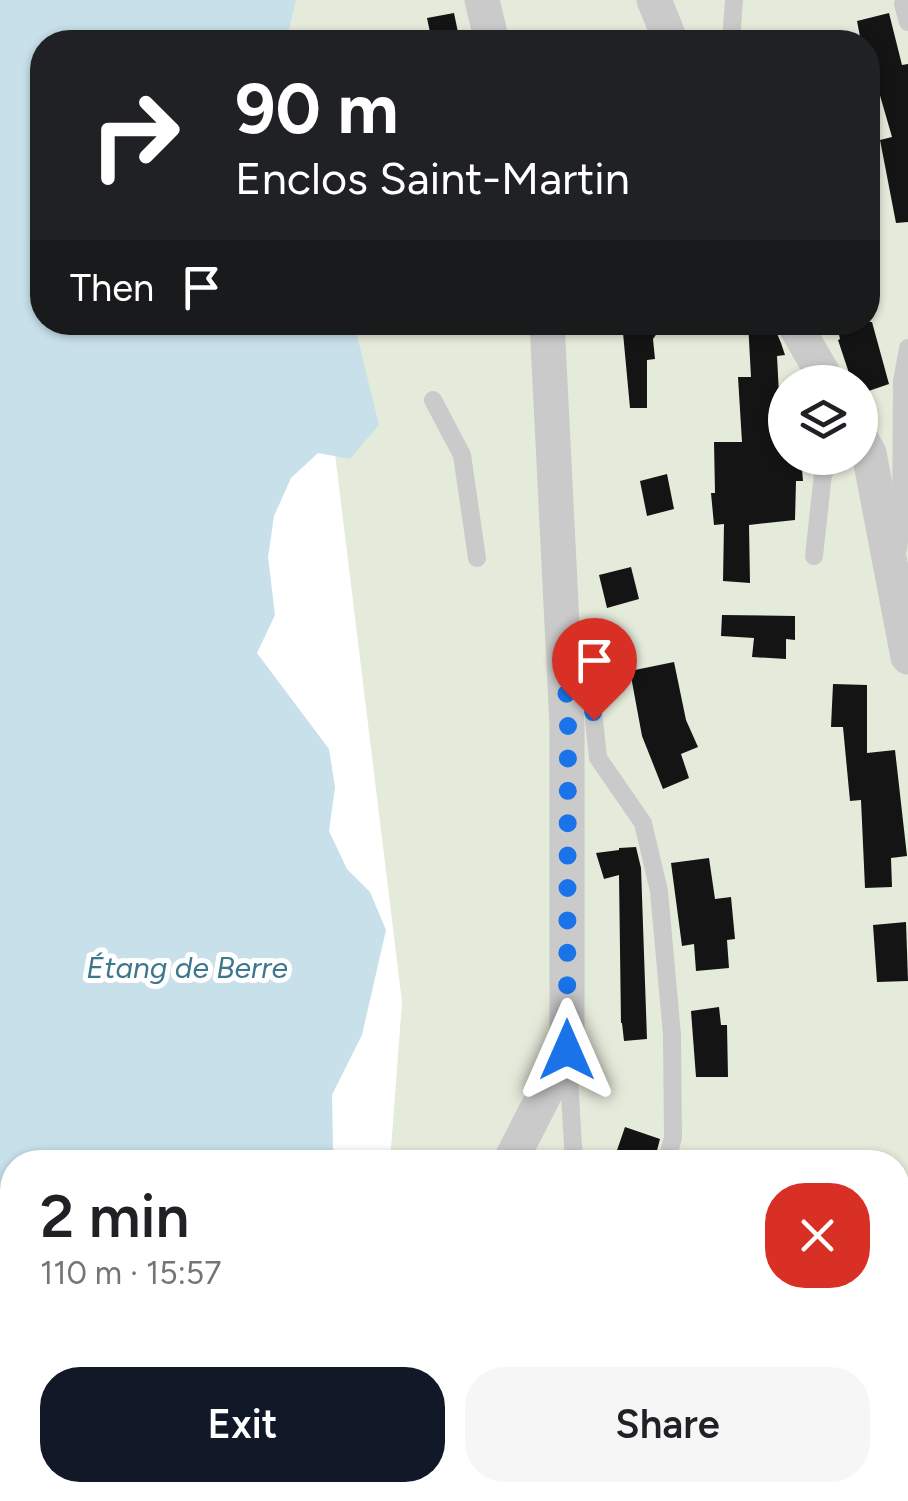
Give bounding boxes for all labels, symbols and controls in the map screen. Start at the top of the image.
text: 90 m [235,66,399,151]
icon: right [70,70,200,200]
text: Enclos Saint-Martin [235,151,630,205]
icon: arrive [174,260,229,315]
text: Then [70,265,154,311]
map controls [768,365,878,475]
button: layers [768,365,878,475]
pin [552,618,637,721]
icon: arrive [567,633,622,688]
water label: Étang de Berre [86,949,288,986]
position arrow [515,998,619,1102]
text: 2 min [40,1180,189,1252]
button: close [765,1183,870,1288]
text: 110 m · 15:57 [40,1254,221,1292]
button: Exit [40,1367,445,1482]
button: Share [465,1367,870,1482]

